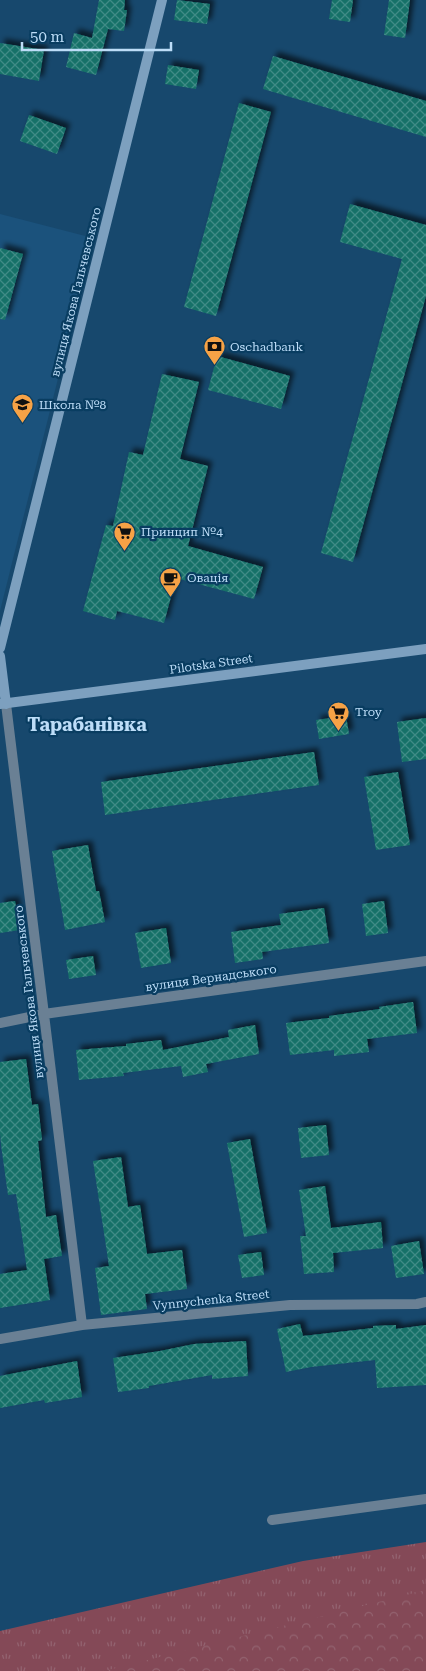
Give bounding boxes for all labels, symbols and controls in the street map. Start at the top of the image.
scale bar [22,20,171,52]
text: 50 m [30,28,65,46]
street label: вулиця Якова Гальчевського [48,206,104,378]
bank icon: Oschadbank [202,335,226,366]
place label: Oschadbank [230,340,303,354]
school or university icon: Школа №8 [11,393,35,424]
place label: Школа №8 [39,398,107,412]
supermarket icon: Принцип №4 [113,520,137,551]
place label: Принцип №4 [141,525,223,539]
cafe icon: Овація [159,566,183,597]
place label: Овація [187,571,228,585]
street label: Pilotska Street [168,651,254,677]
supermarket icon: Troy [327,700,351,731]
place label: Troy [355,705,383,719]
district label: Тарабанівка [27,714,147,735]
street label: вулиця Якова Гальчевського [11,905,47,1079]
street label: вулиця Вернадського [145,962,277,994]
street label: Vynnychenka Street [152,1287,270,1313]

